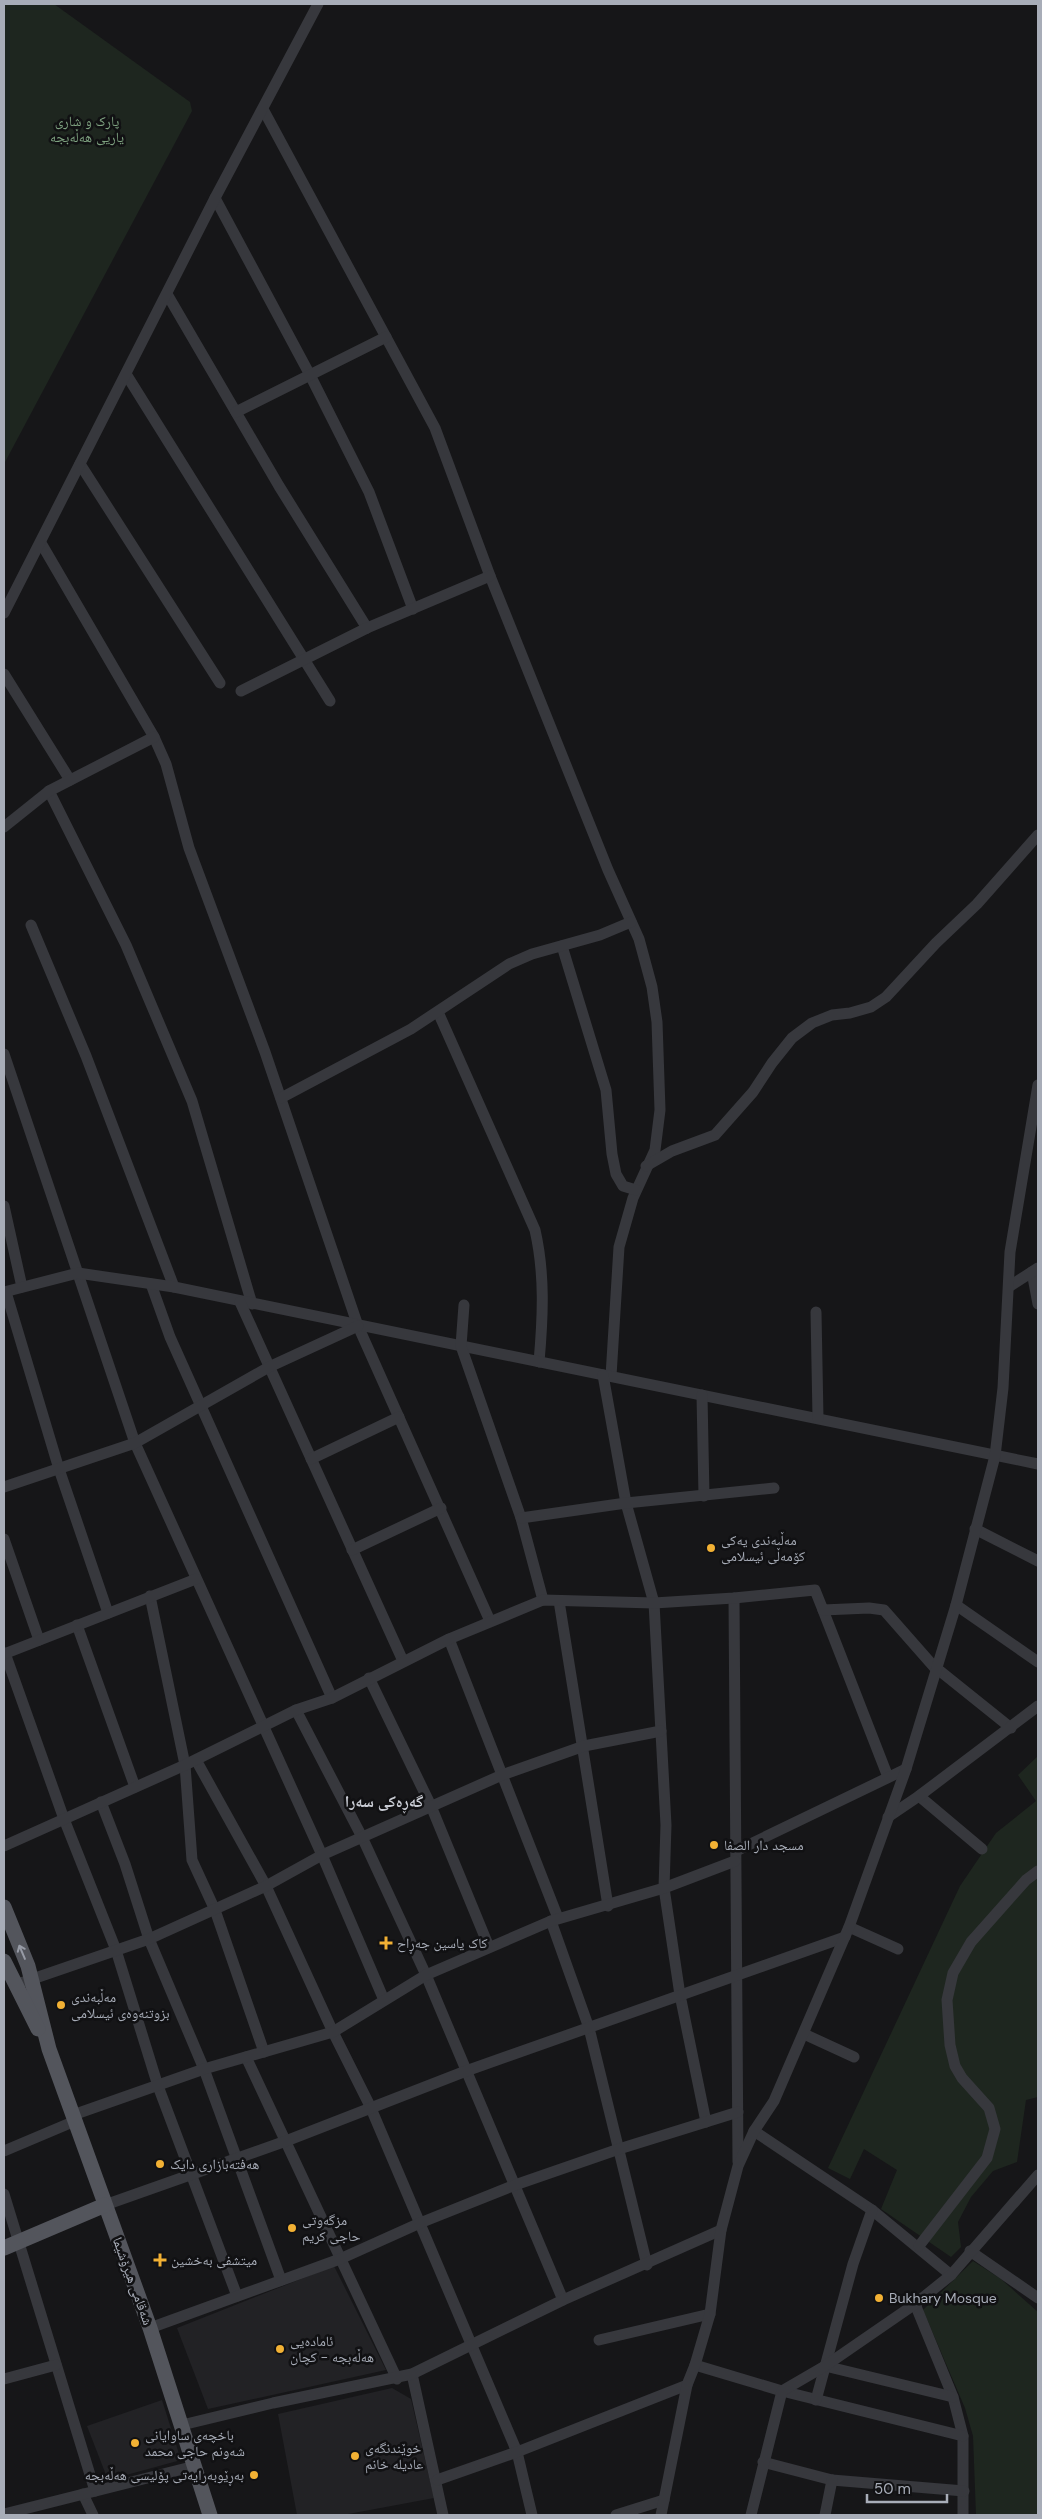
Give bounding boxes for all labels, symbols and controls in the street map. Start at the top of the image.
park label: پارک و شاری یاریی ھەڵەبجە [50,112,124,146]
place label: مەڵبەندی یەکی کۆمەڵی ئیسلامی [721,1531,805,1565]
marker: مەڵبەندی یەکی کۆمەڵی ئیسلامی [705,1542,717,1554]
district label: گەڕەکی سەرا [345,1791,423,1814]
place label: مسجد دار الصفا [724,1836,804,1854]
marker: مسجد دار الصفا [708,1839,720,1851]
place label: کاک یاسین جەڕاح [397,1934,488,1955]
marker: کاک یاسین جەڕاح [379,1936,393,1950]
one-way arrow [17,1945,27,1960]
place label: مەڵبەندی بزوتنەوەی ئیسلامی [71,1988,170,2022]
marker: مەڵبەندی بزوتنەوەی ئیسلامی [55,1999,67,2011]
place label: هەفتەبازاری دایک [170,2155,259,2173]
marker: هەفتەبازاری دایک [154,2158,166,2170]
place label: مزگە‌وتی حاجی كریم [302,2211,360,2246]
marker: مزگە‌وتی حاجی كریم [286,2222,298,2234]
street label: شەقامی هیرۆشیما [109,2234,157,2328]
place label: میتشفی بەخشین [171,2251,257,2269]
marker: میتشفی بەخشین [153,2253,167,2267]
place label: Bukhary Mosque [889,2289,997,2307]
marker: Bukhary Mosque [873,2292,885,2304]
place label: ئامادەیی هەڵەبجە - کچان [290,2332,374,2366]
marker: ئامادەیی هەڵەبجە - کچان [274,2343,286,2355]
place label: باخچە‌ی ساوایانی شە‌ونم حاجی محمد [145,2426,245,2461]
marker: باخچە‌ی ساوایانی شە‌ونم حاجی محمد [129,2437,141,2449]
place label: خوێندنگەی عادیلە خانم [365,2439,423,2474]
marker: خوێندنگەی عادیلە خانم [349,2450,361,2462]
place label: بەڕێوبەرایەتی پۆلیسی هەڵەبجە [85,2466,244,2487]
marker: بەڕێوبەرایەتی پۆلیسی هەڵەبجە [248,2469,260,2481]
scale bar [867,2472,947,2504]
text: 50 m [874,2479,911,2499]

